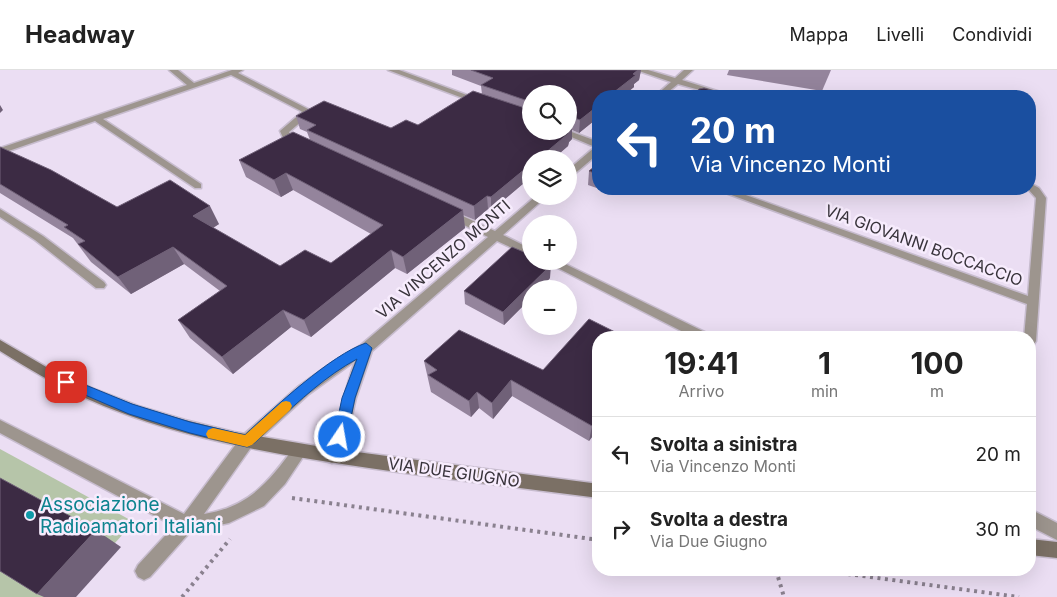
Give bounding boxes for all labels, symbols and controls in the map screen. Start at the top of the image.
text: Headway [25,20,135,49]
text: Mappa [790,24,848,45]
text: Livelli [876,24,924,45]
text: Condividi [952,24,1032,45]
map controls [522,85,577,335]
button: search [522,85,577,140]
text: 20 m [690,109,776,151]
icon: left [607,110,672,175]
button: layers [522,150,577,205]
text: Via Vincenzo Monti [690,151,891,177]
street label: VIA VINCENZO MONTI [372,195,514,323]
street label: VIA GIOVANNI BOCCACCIO [822,200,1026,290]
button: + [522,215,577,270]
button: − [522,280,577,335]
text: 19:41 [664,345,739,381]
text: 1 [818,345,831,381]
text: 100 [910,345,964,381]
pin [45,361,87,403]
icon: arrive [52,368,80,396]
text: Arrivo [679,381,724,401]
text: min [811,381,838,401]
text: m [930,381,944,401]
position arrow [313,410,365,462]
text: Svolta a sinistra [650,433,798,456]
icon: left [607,440,635,468]
text: 20 m [975,443,1021,466]
street label: VIA DUE GIUGNO [387,453,521,491]
text: Via Vincenzo Monti [650,456,796,476]
place label: Associazione Radioamatori Italiani [40,493,221,538]
text: Svolta a destra [650,508,788,531]
marker: Associazione Radioamatori Italiani [24,509,36,521]
icon: right [607,515,635,543]
text: 30 m [975,518,1021,541]
text: Via Due Giugno [650,531,767,551]

